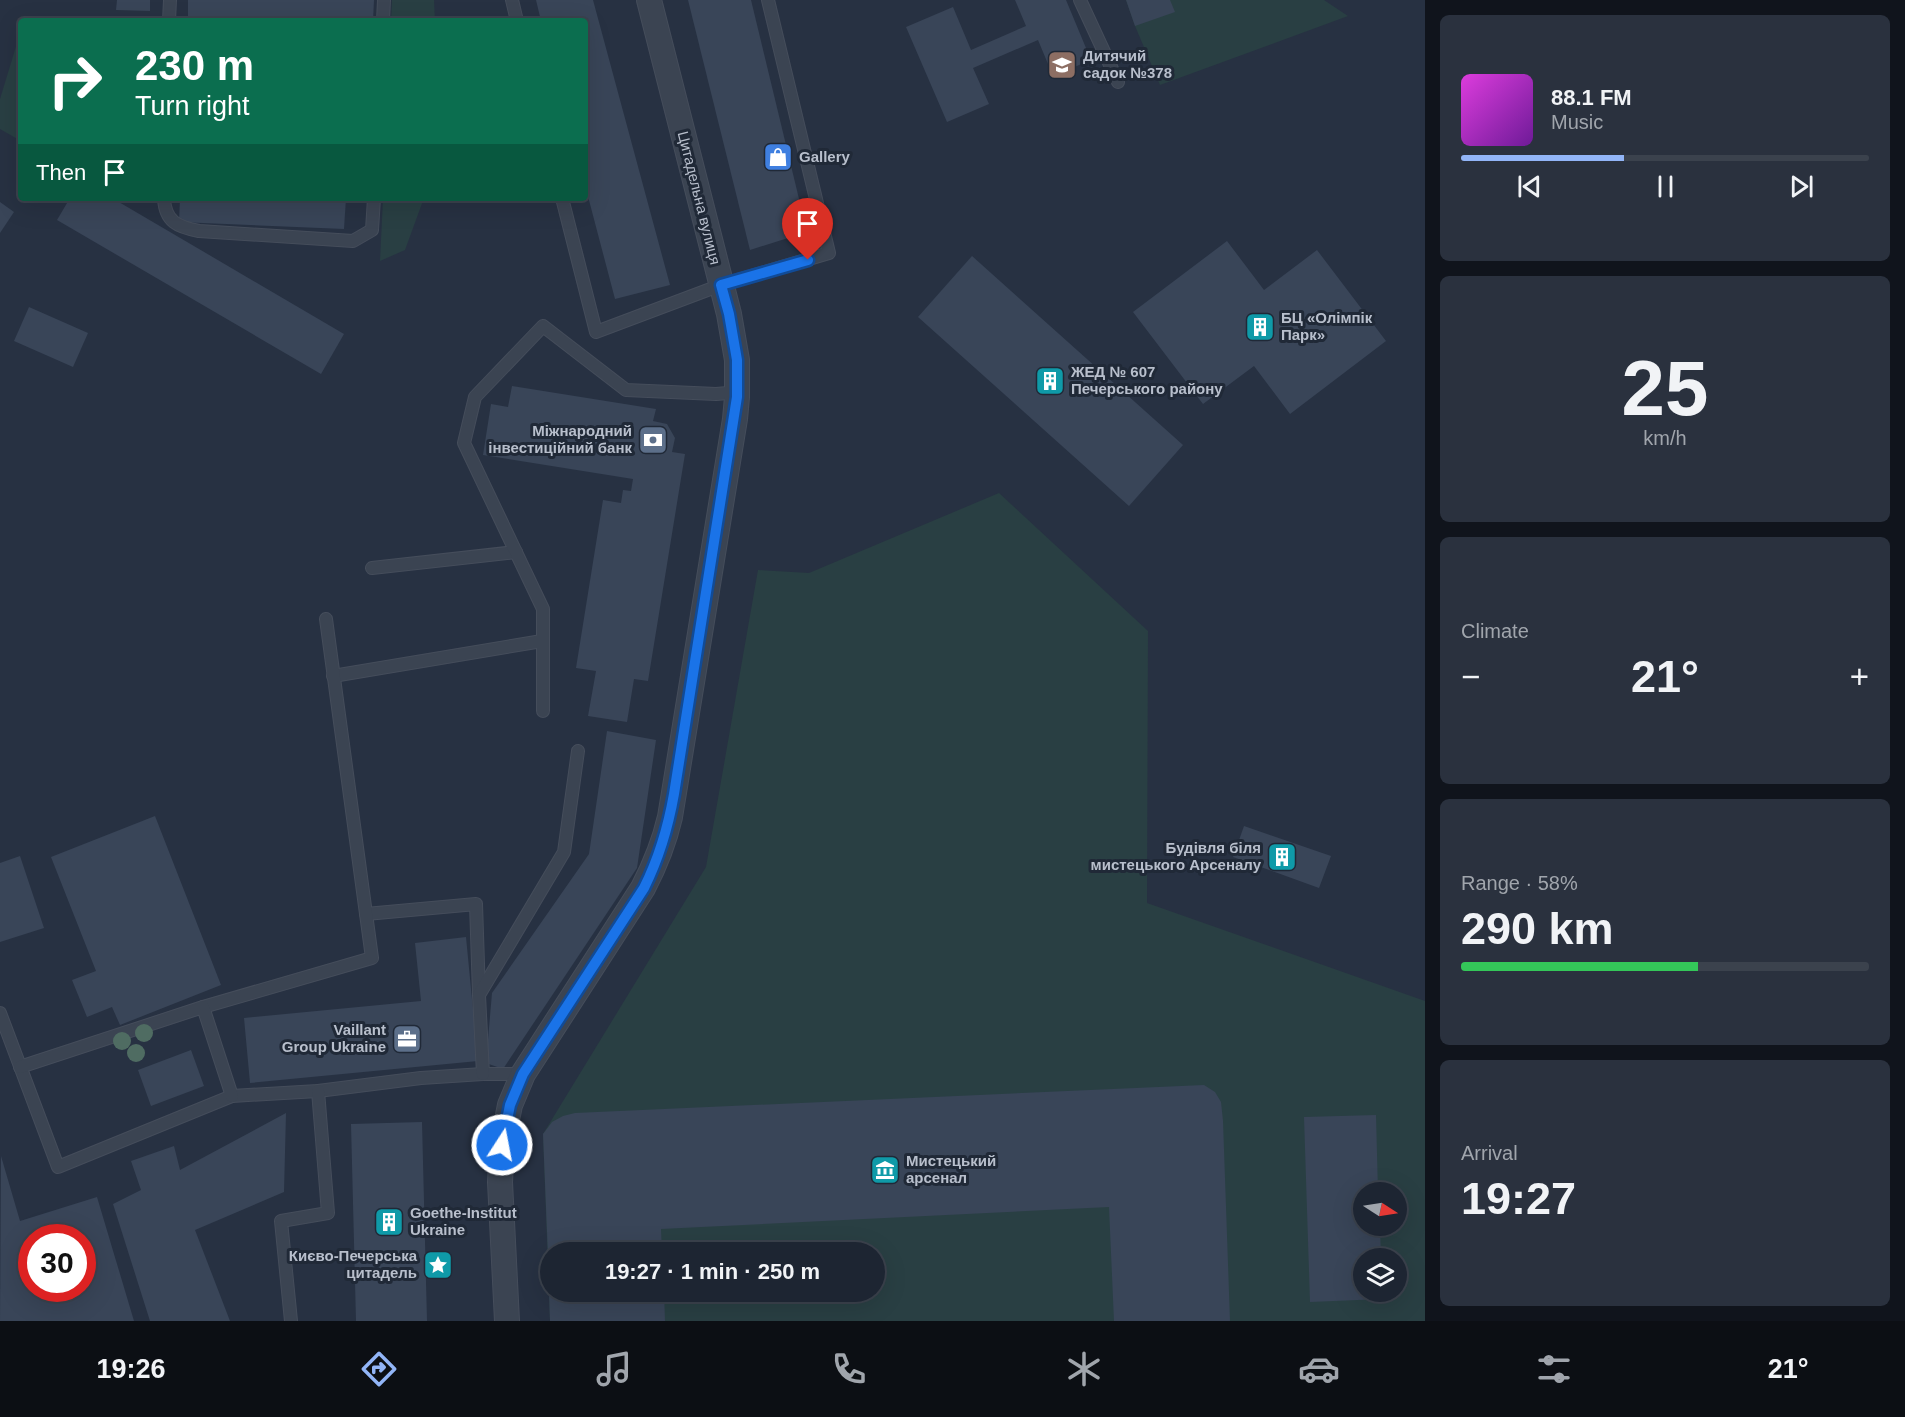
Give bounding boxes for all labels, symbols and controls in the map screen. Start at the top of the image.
icon: right [36,42,114,120]
text: 230 m [135,42,254,89]
place label: Дитячий садок №378 [1083,47,1172,81]
school or university icon: Дитячий садок №378 [1046,49,1078,81]
text: 88.1 FM [1551,85,1632,110]
text: Turn right [135,91,250,121]
text: Music [1551,111,1603,133]
street label: Цитадельна вулиця [675,129,724,266]
shop icon: Gallery [762,141,794,173]
place label: Gallery [799,148,851,165]
icon: arrive [98,156,131,189]
text: Then [36,160,86,185]
icon: previous [1513,170,1546,203]
icon: pause [1649,170,1682,203]
icon: next [1785,170,1818,203]
pin [782,198,833,260]
icon: arrive [791,207,824,240]
place label: БЦ «Олімпік Парк» [1281,309,1373,343]
building icon: БЦ «Олімпік Парк» [1244,311,1276,343]
text: 25 [1622,344,1708,432]
place label: ЖЕД № 607 Печерського району [1070,363,1223,397]
building icon: ЖЕД № 607 Печерського району [1034,365,1066,397]
place label: Міжнародний інвестиційний банк [488,422,632,456]
bank icon: Міжнародний інвестиційний банк [637,424,669,456]
text: km/h [1643,427,1687,449]
text: Climate [1461,620,1529,642]
text: 21° [1631,651,1699,702]
text: − [1461,658,1480,695]
text: + [1850,658,1869,695]
place label: Будівля біля мистецького Арсеналу [1091,839,1262,873]
building icon: Будівля біля мистецького Арсеналу [1266,841,1298,873]
text: Range · 58% [1461,872,1578,894]
text: 290 km [1461,903,1614,954]
place label: Vaillant Group Ukraine [282,1021,386,1055]
office icon: Vaillant Group Ukraine [391,1023,423,1055]
position arrow [470,1113,534,1177]
text: Arrival [1461,1142,1518,1164]
place label: Мистецький арсенал [906,1152,996,1186]
museum icon: Мистецький арсенал [869,1154,901,1186]
text: 19:27 [1461,1173,1576,1224]
north arrow [1353,1182,1407,1236]
map controls [1353,1182,1407,1302]
place label: Goethe-Institut Ukraine [410,1204,517,1238]
building icon: Goethe-Institut Ukraine [373,1206,405,1238]
speed limit sign: 30 [18,1224,96,1302]
place label: Києво-Печерська цитадель [289,1247,418,1281]
button: layers [1353,1248,1407,1302]
place icon: Києво-Печерська цитадель [422,1249,454,1281]
text: 19:27 · 1 min · 250 m [605,1259,820,1284]
icon: directions [358,1348,400,1390]
icon: music [593,1348,635,1390]
icon: phone [828,1348,870,1390]
icon: climate [1063,1348,1105,1390]
icon: car [1298,1348,1340,1390]
icon: filters [1533,1348,1575,1390]
text: 19:26 [96,1354,166,1384]
text: 21° [1768,1354,1808,1384]

